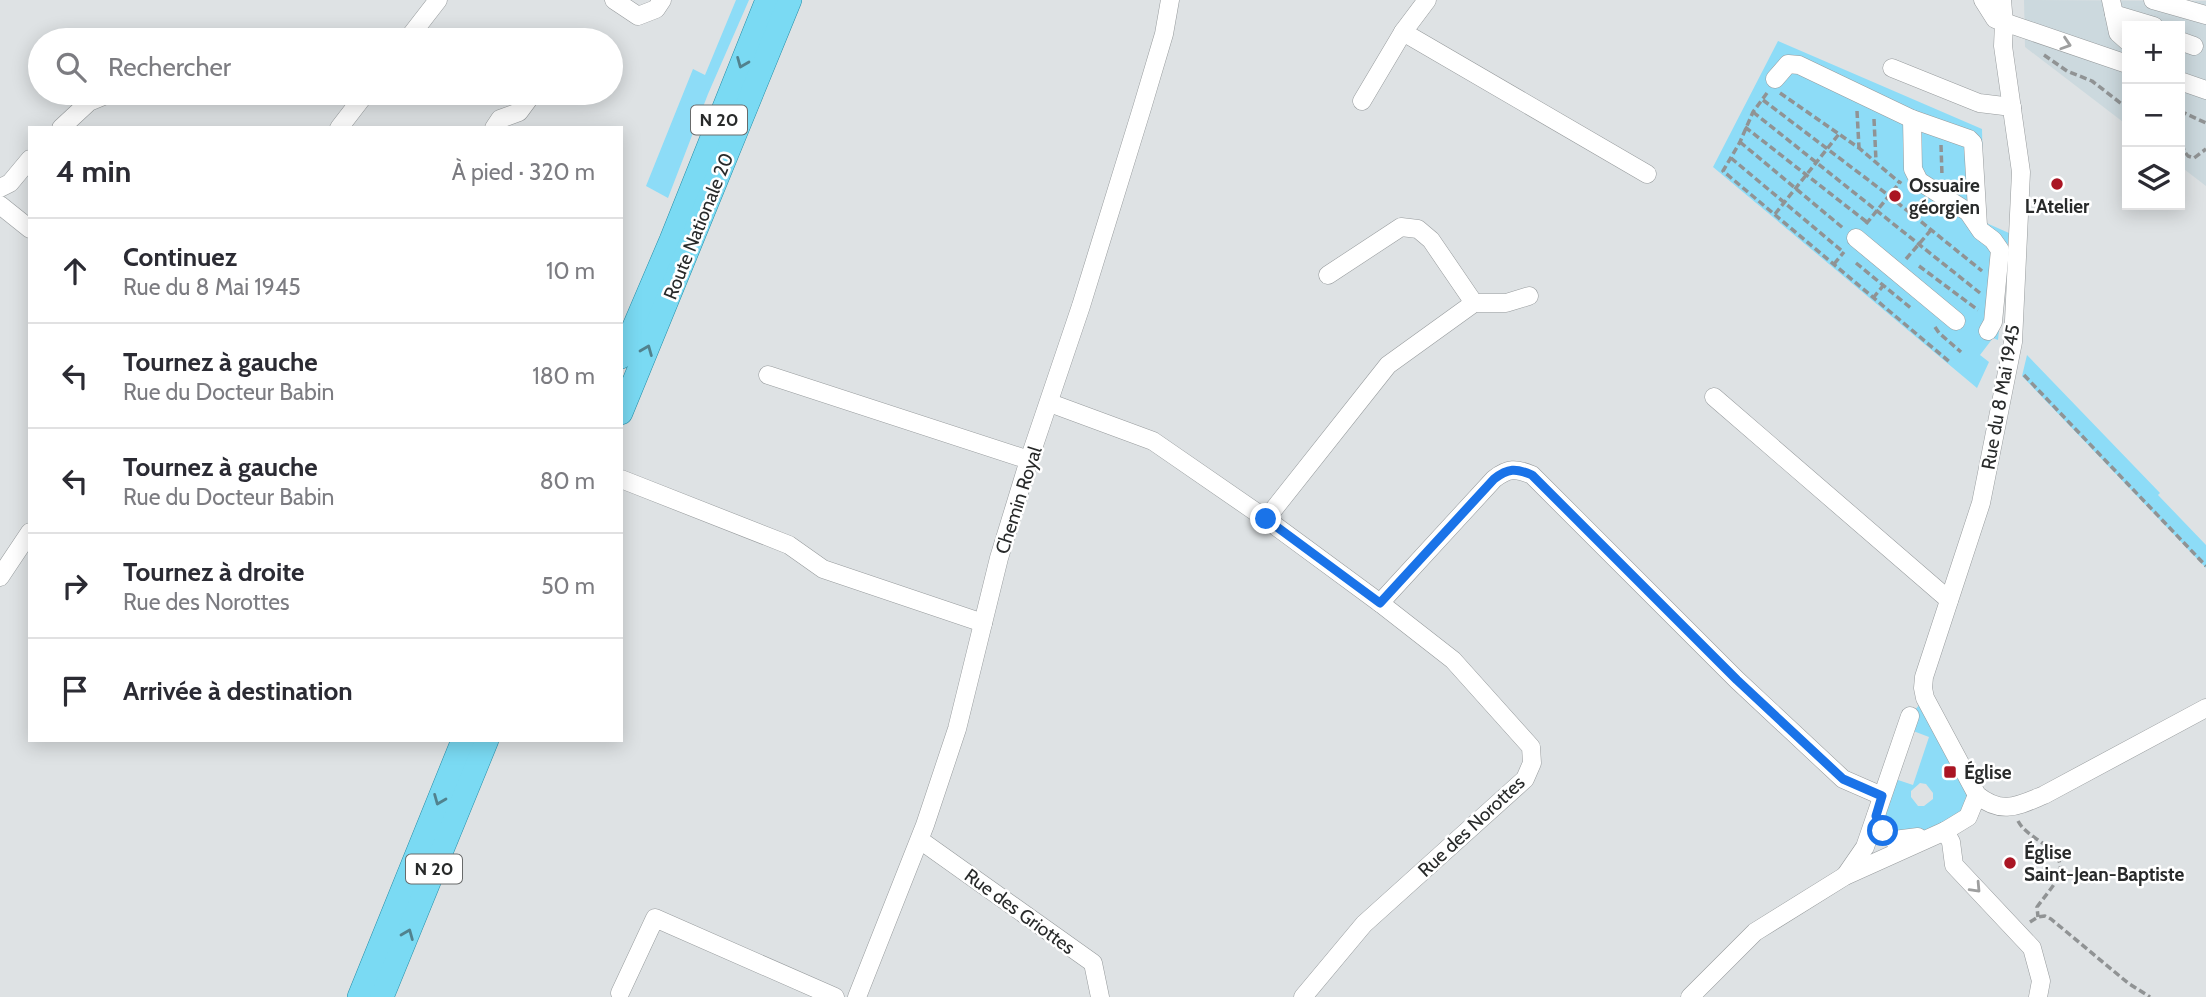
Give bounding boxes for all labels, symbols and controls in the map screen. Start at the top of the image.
map controls [2122,21,2185,210]
button: + [2122,21,2185,84]
search box [28,28,623,105]
one-way arrow [2059,36,2071,50]
icon: search [52,48,90,86]
text: Rechercher [108,51,231,83]
one-way arrow [736,57,750,69]
button: − [2122,84,2185,147]
road number: N 20 [691,106,747,134]
button: layers [2122,147,2185,210]
street label: Route Nationale 20 [659,149,738,303]
text: 4 min [56,153,131,190]
text: À pied · 320 m [452,158,595,186]
place label: Ossuaire géorgien [1909,174,1980,219]
marker: L’Atelier [2049,176,2065,192]
marker: Ossuaire géorgien [1887,188,1903,204]
place label: L’Atelier [2025,195,2090,218]
text: Continuez [123,241,237,273]
icon: ahead [56,252,94,290]
text: 10 m [546,257,595,285]
text: Rue du 8 Mai 1945 [123,273,301,301]
street label: Rue du 8 Mai 1945 [1976,323,2025,471]
one-way arrow [639,345,653,357]
text: Tournez à gauche [123,346,318,378]
icon: left [56,357,94,395]
text: 180 m [532,362,595,390]
text: Rue du Docteur Babin [123,378,334,406]
street label: Chemin Royal [990,443,1047,557]
text: Tournez à gauche [123,451,318,483]
icon: left [56,462,94,500]
text: 80 m [540,467,595,495]
text: Rue du Docteur Babin [123,483,334,511]
route end [1250,503,1281,534]
text: Tournez à droite [123,556,305,588]
icon: right [56,567,94,605]
text: 50 m [541,572,595,600]
text: Rue des Norottes [123,588,290,616]
icon: arrive [56,672,94,710]
text: Arrivée à destination [123,675,353,707]
place label: Église [1964,760,2012,784]
marker: Église [1942,764,1958,780]
street label: Rue des Norottes [1413,771,1530,882]
one-way arrow [433,793,447,805]
route start [1867,815,1898,846]
place label: Église Saint-Jean-Baptiste [2024,840,2184,886]
road number: N 20 [406,854,462,884]
marker: Église Saint-Jean-Baptiste [2002,855,2018,871]
street label: Rue des Griottes [960,864,1080,959]
one-way arrow [1968,880,1981,893]
one-way arrow [399,929,413,941]

